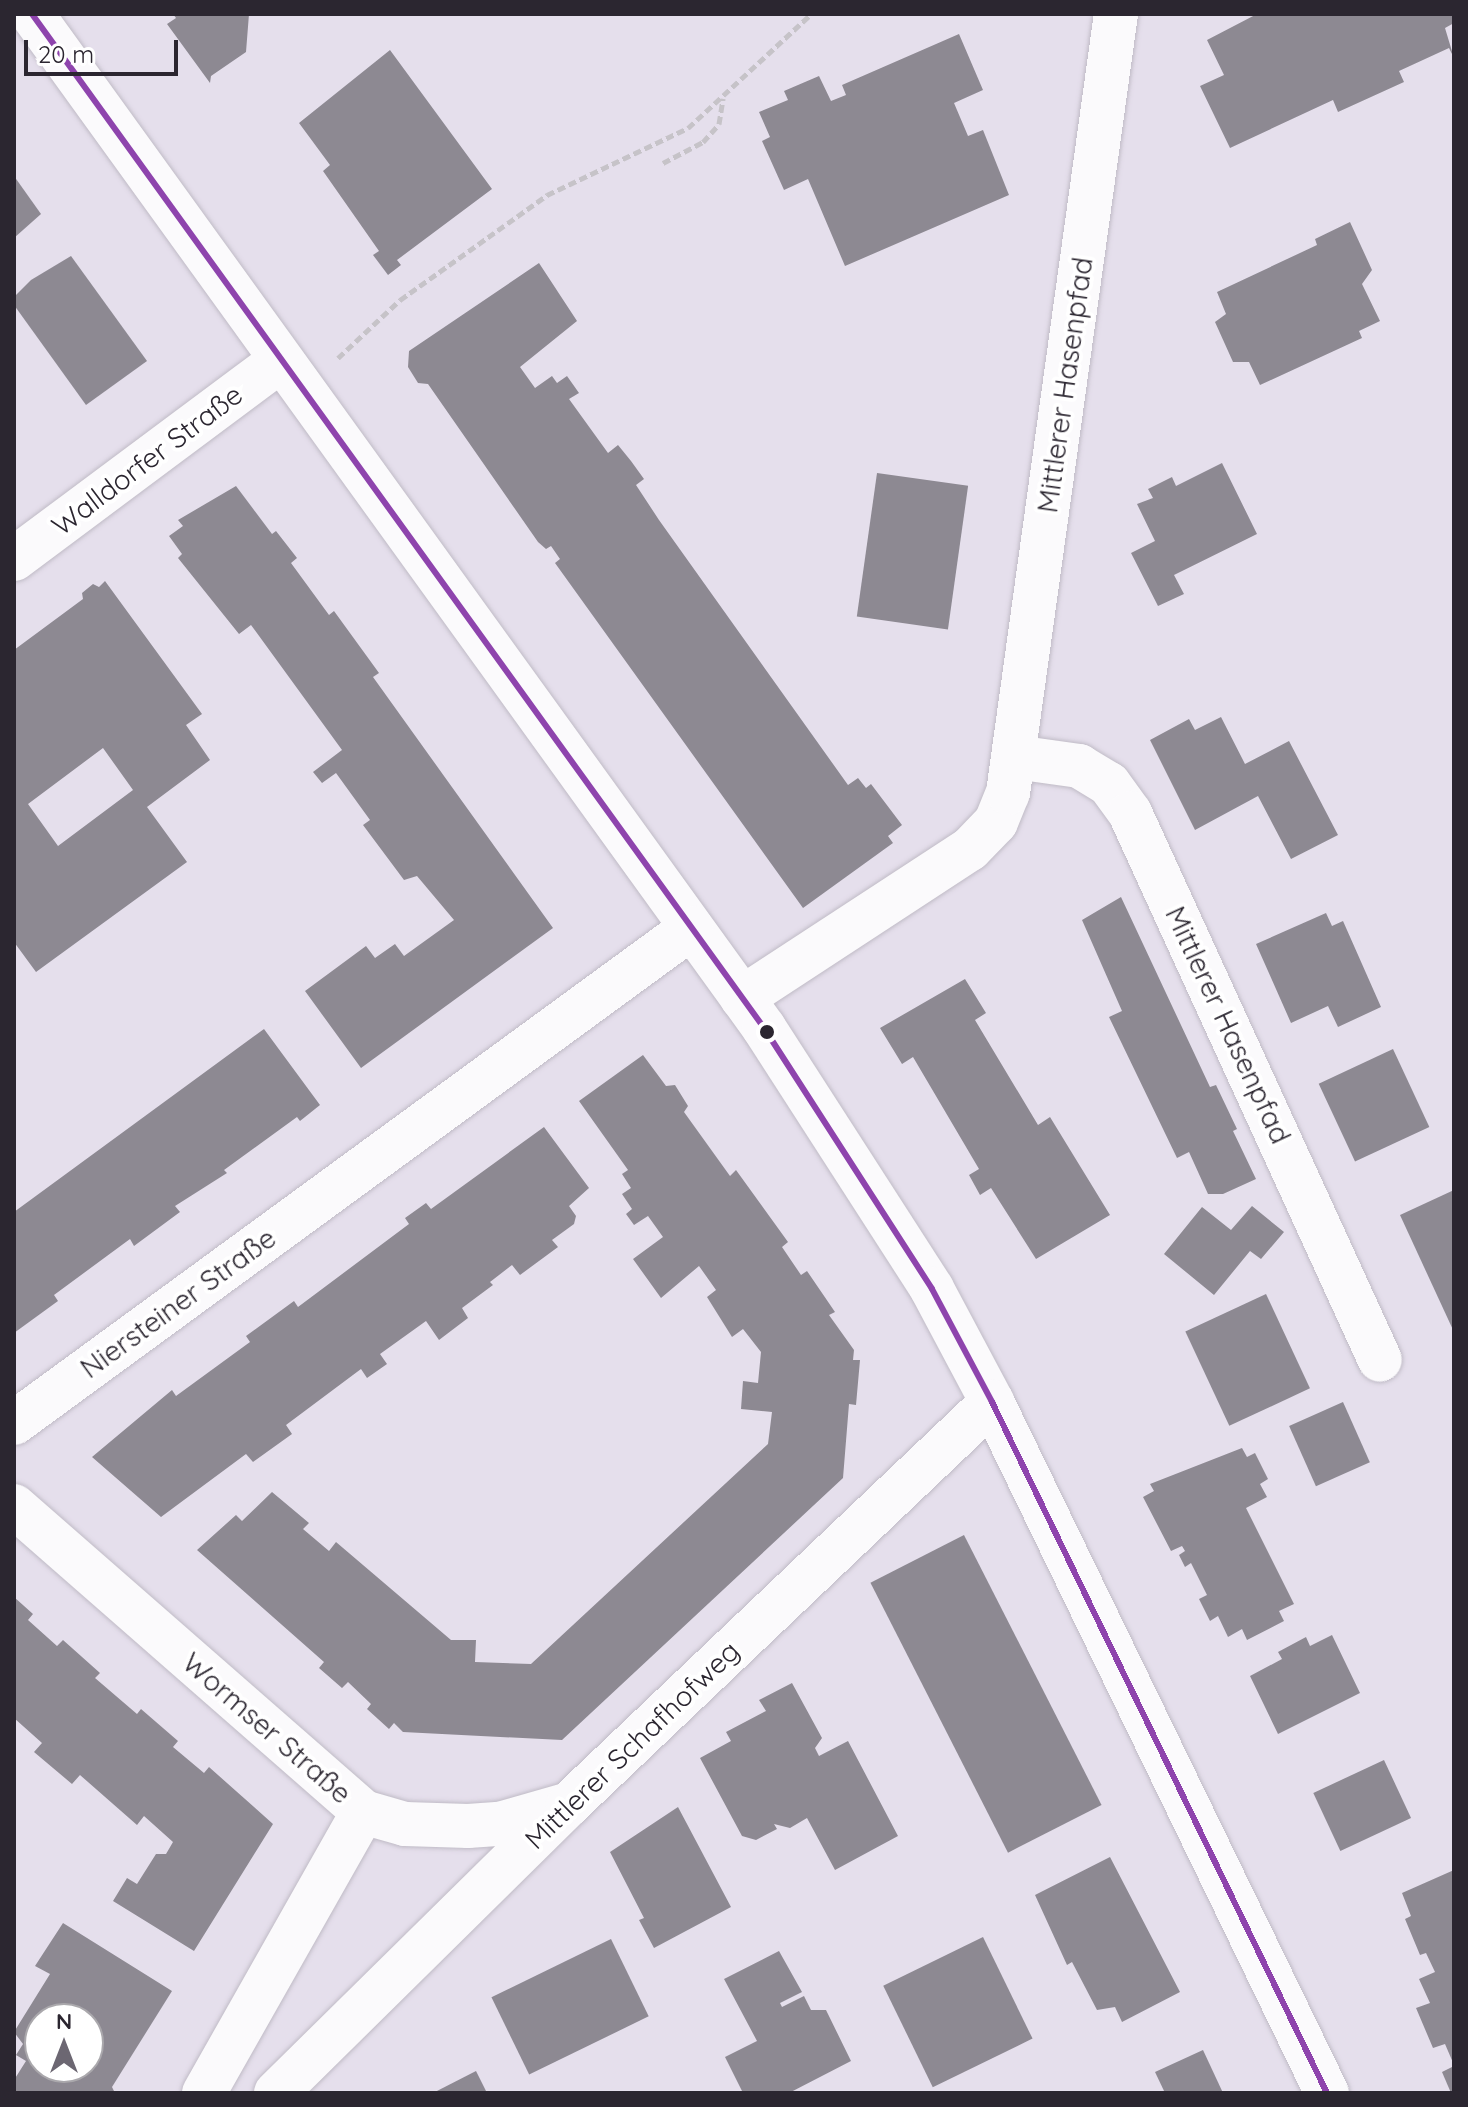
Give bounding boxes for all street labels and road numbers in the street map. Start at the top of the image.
street label: Mittlerer Hasenpfad [1030,255,1100,515]
street label: Walldorfer Straße [45,377,249,543]
street label: Mittlerer Hasenpfad [1158,901,1298,1149]
street label: Niersteiner Straße [74,1221,282,1385]
street label: Mittlerer Schafhofweg [518,1634,746,1856]
street label: Wormser Straße [176,1646,358,1810]

